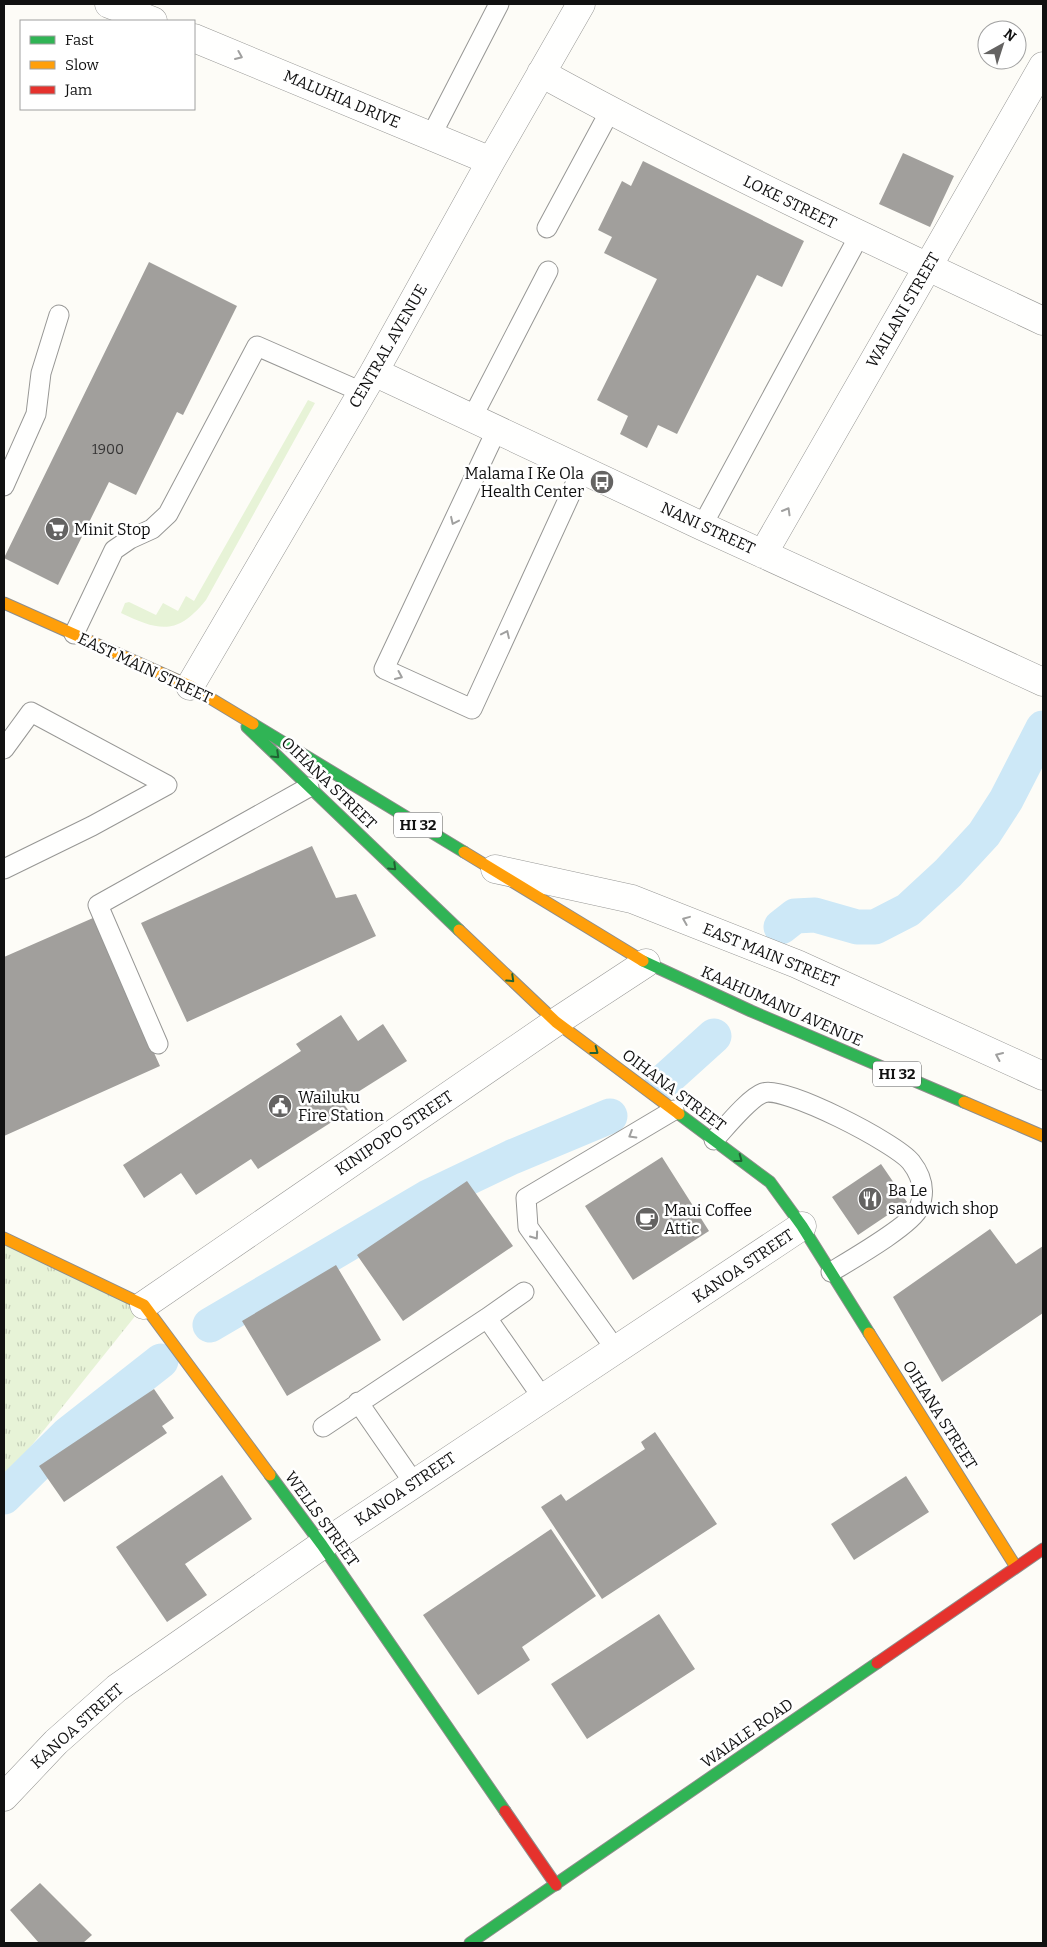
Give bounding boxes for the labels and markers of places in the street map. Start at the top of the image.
place label: Malama I Ke Ola Health Center [465,464,584,501]
bus stop icon: Malama I Ke Ola Health Center [589,469,615,495]
supermarket icon: Minit Stop [44,516,70,542]
place label: Minit Stop [74,520,151,539]
place label: Wailuku Fire Station [298,1088,384,1125]
public building icon: Wailuku Fire Station [267,1093,293,1119]
place label: Ba Le sandwich shop [888,1181,999,1218]
restaurant icon: Ba Le sandwich shop [857,1186,883,1212]
place label: Maui Coffee Attic [664,1201,752,1238]
cafe icon: Maui Coffee Attic [634,1206,660,1232]

